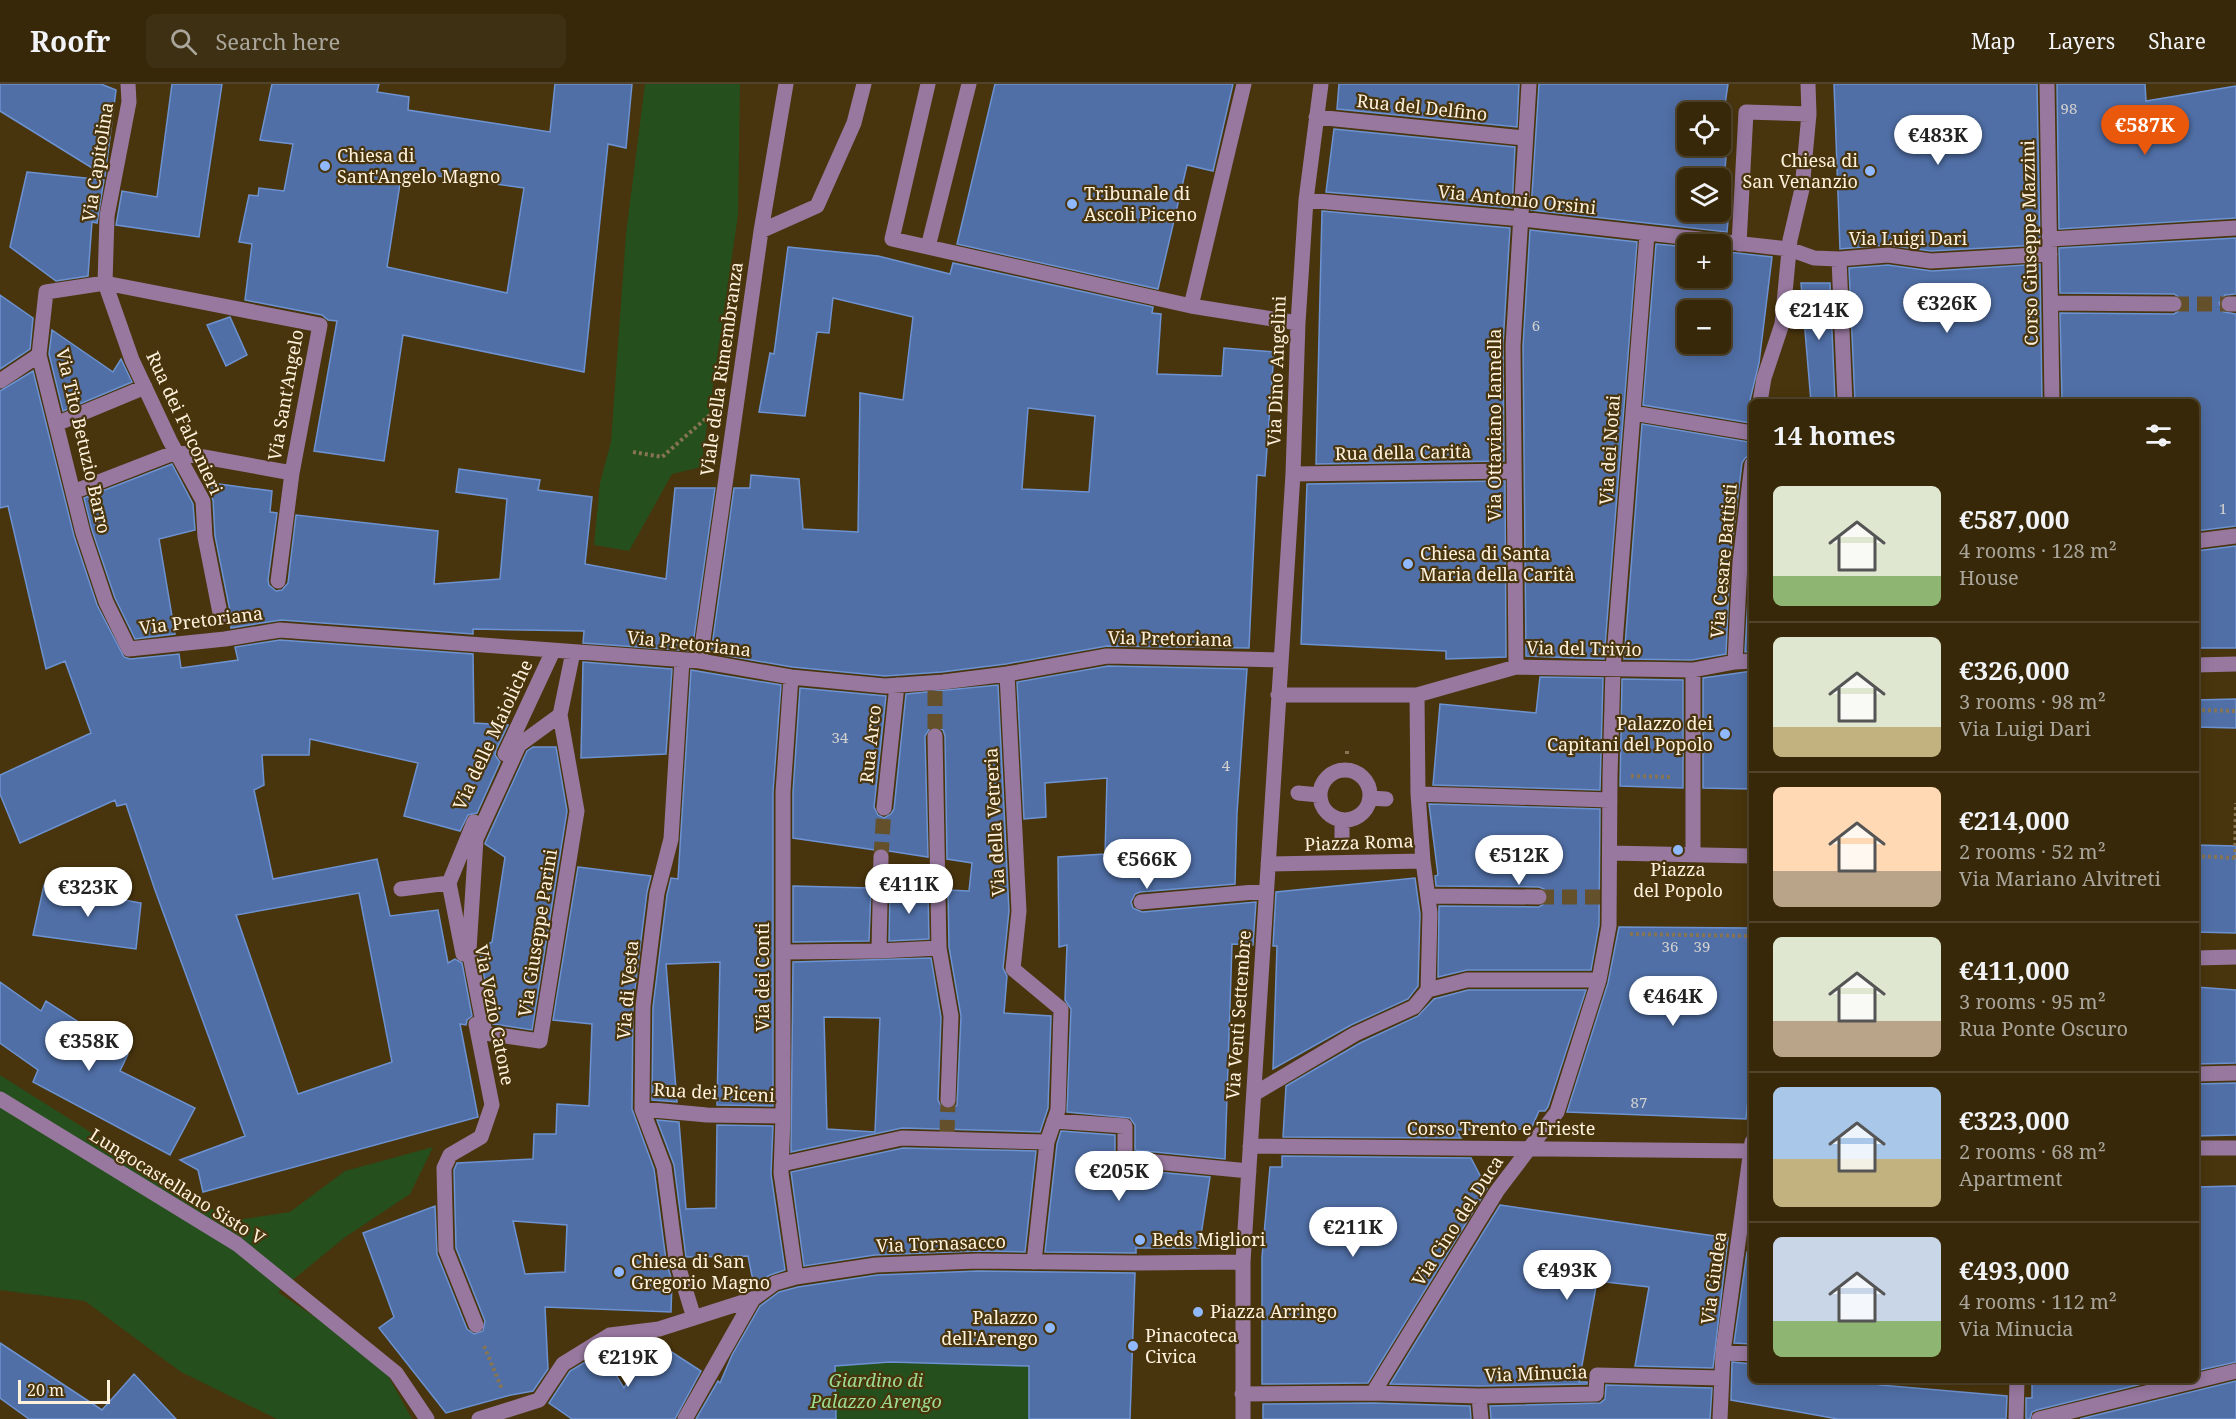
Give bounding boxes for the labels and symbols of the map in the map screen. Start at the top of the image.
street label: Rua del Delfino [1356,88,1489,126]
house number: 98 [2061,98,2077,118]
street label: Via Capitolina [76,100,118,223]
pin: €587K [2103,105,2187,156]
pin: €483K [1896,115,1980,166]
street label: Corso Giuseppe Mazzini [2015,140,2043,346]
place label: Chiesa di Sant'Angelo Magno [337,143,500,188]
place label: Chiesa di San Venanzio [1742,148,1858,193]
marker: Chiesa di Sant'Angelo Magno [318,159,332,173]
marker: Chiesa di San Venanzio [1863,164,1877,178]
street label: Via Antonio Orsini [1437,179,1598,219]
place label: Tribunale di Ascoli Piceno [1084,181,1197,226]
marker: Tribunale di Ascoli Piceno [1065,197,1079,211]
street label: Via Luigi Dari [1849,226,1968,250]
street label: Viale della Rimembranza [694,260,748,478]
pin: €326K [1905,283,1989,334]
pin: €214K [1777,290,1861,341]
street label: Via Dino Angelini [1261,295,1291,447]
house number: 6 [1532,315,1540,335]
street label: Via Sant'Angelo [262,327,308,462]
street label: Via Ottaviano Iannella [1482,329,1506,521]
street label: Via Tito Betuzio Barro [51,346,117,536]
street label: Rua dei Falconieri [141,347,229,498]
street label: Via dei Notai [1593,394,1625,506]
street label: Rua della Carità [1334,439,1471,465]
street label: Via Cesare Battisti [1704,482,1742,639]
house number: 1 [2219,498,2227,518]
place label: Chiesa di Santa Maria della Carità [1420,541,1575,586]
marker: Chiesa di Santa Maria della Carità [1401,557,1415,571]
street label: Via Pretoriana [138,601,264,640]
street label: Via Pretoriana [626,625,752,661]
street label: Via Pretoriana [1108,625,1232,651]
street label: Via del Trivio [1526,635,1642,661]
street label: Via delle Maioliche [447,656,537,814]
street label: Rua Arco [854,704,886,784]
place label: Palazzo dei Capitani del Popolo [1547,711,1713,756]
house number: 34 [832,727,849,747]
marker: Palazzo dei Capitani del Popolo [1718,727,1732,741]
street label: Via della Vetreria [978,747,1010,897]
house number: 4 [1222,755,1231,775]
street label: Piazza Roma [1304,828,1414,856]
pin: €512K [1477,835,1561,886]
pin: €566K [1105,839,1189,890]
marker: Piazza del Popolo [1671,843,1685,857]
street label: Via Giuseppe Parini [512,847,562,1018]
place label: Piazza del Popolo [1633,857,1723,902]
pin: €411K [867,864,951,915]
pin: €323K [46,867,130,918]
street label: Via dei Conti [750,922,774,1032]
street label: Via Venti Settembre [1220,929,1256,1100]
house number: 36 [1662,936,1678,956]
house number: 39 [1694,936,1710,956]
street label: Via di Vesta [611,939,643,1041]
street label: Via Vezio Catone [470,943,520,1087]
pin: €464K [1631,976,1715,1027]
pin: €358K [47,1021,131,1072]
street label: Rua dei Piceni [653,1077,776,1107]
house number: 87 [1631,1092,1647,1112]
street label: Corso Trento e Trieste [1407,1116,1595,1140]
street label: Lungocastellano Sisto V [85,1122,271,1250]
pin: €205K [1077,1151,1161,1202]
street label: Via Cino del Duca [1406,1151,1508,1290]
pin: €211K [1311,1207,1395,1258]
place label: Beds Migliori [1152,1227,1266,1251]
street label: Via Tornasacco [876,1229,1006,1257]
street label: Via Giudea [1695,1230,1731,1326]
marker: Beds Migliori [1133,1233,1147,1247]
place label: Chiesa di San Gregorio Magno [631,1249,770,1294]
pin: €493K [1525,1250,1609,1301]
marker: Chiesa di San Gregorio Magno [612,1265,626,1279]
place label: Piazza Arringo [1210,1299,1337,1323]
place label: Palazzo dell'Arengo [941,1305,1038,1350]
marker: Piazza Arringo [1191,1305,1205,1319]
marker: Palazzo dell'Arengo [1043,1321,1057,1335]
place label: Pinacoteca Civica [1145,1323,1238,1368]
pin: €219K [586,1337,670,1388]
marker: Pinacoteca Civica [1126,1339,1140,1353]
street label: Via Minucia [1484,1359,1588,1387]
park label: Giardino di Palazzo Arengo [809,1368,942,1413]
scale bar [18,1377,110,1404]

